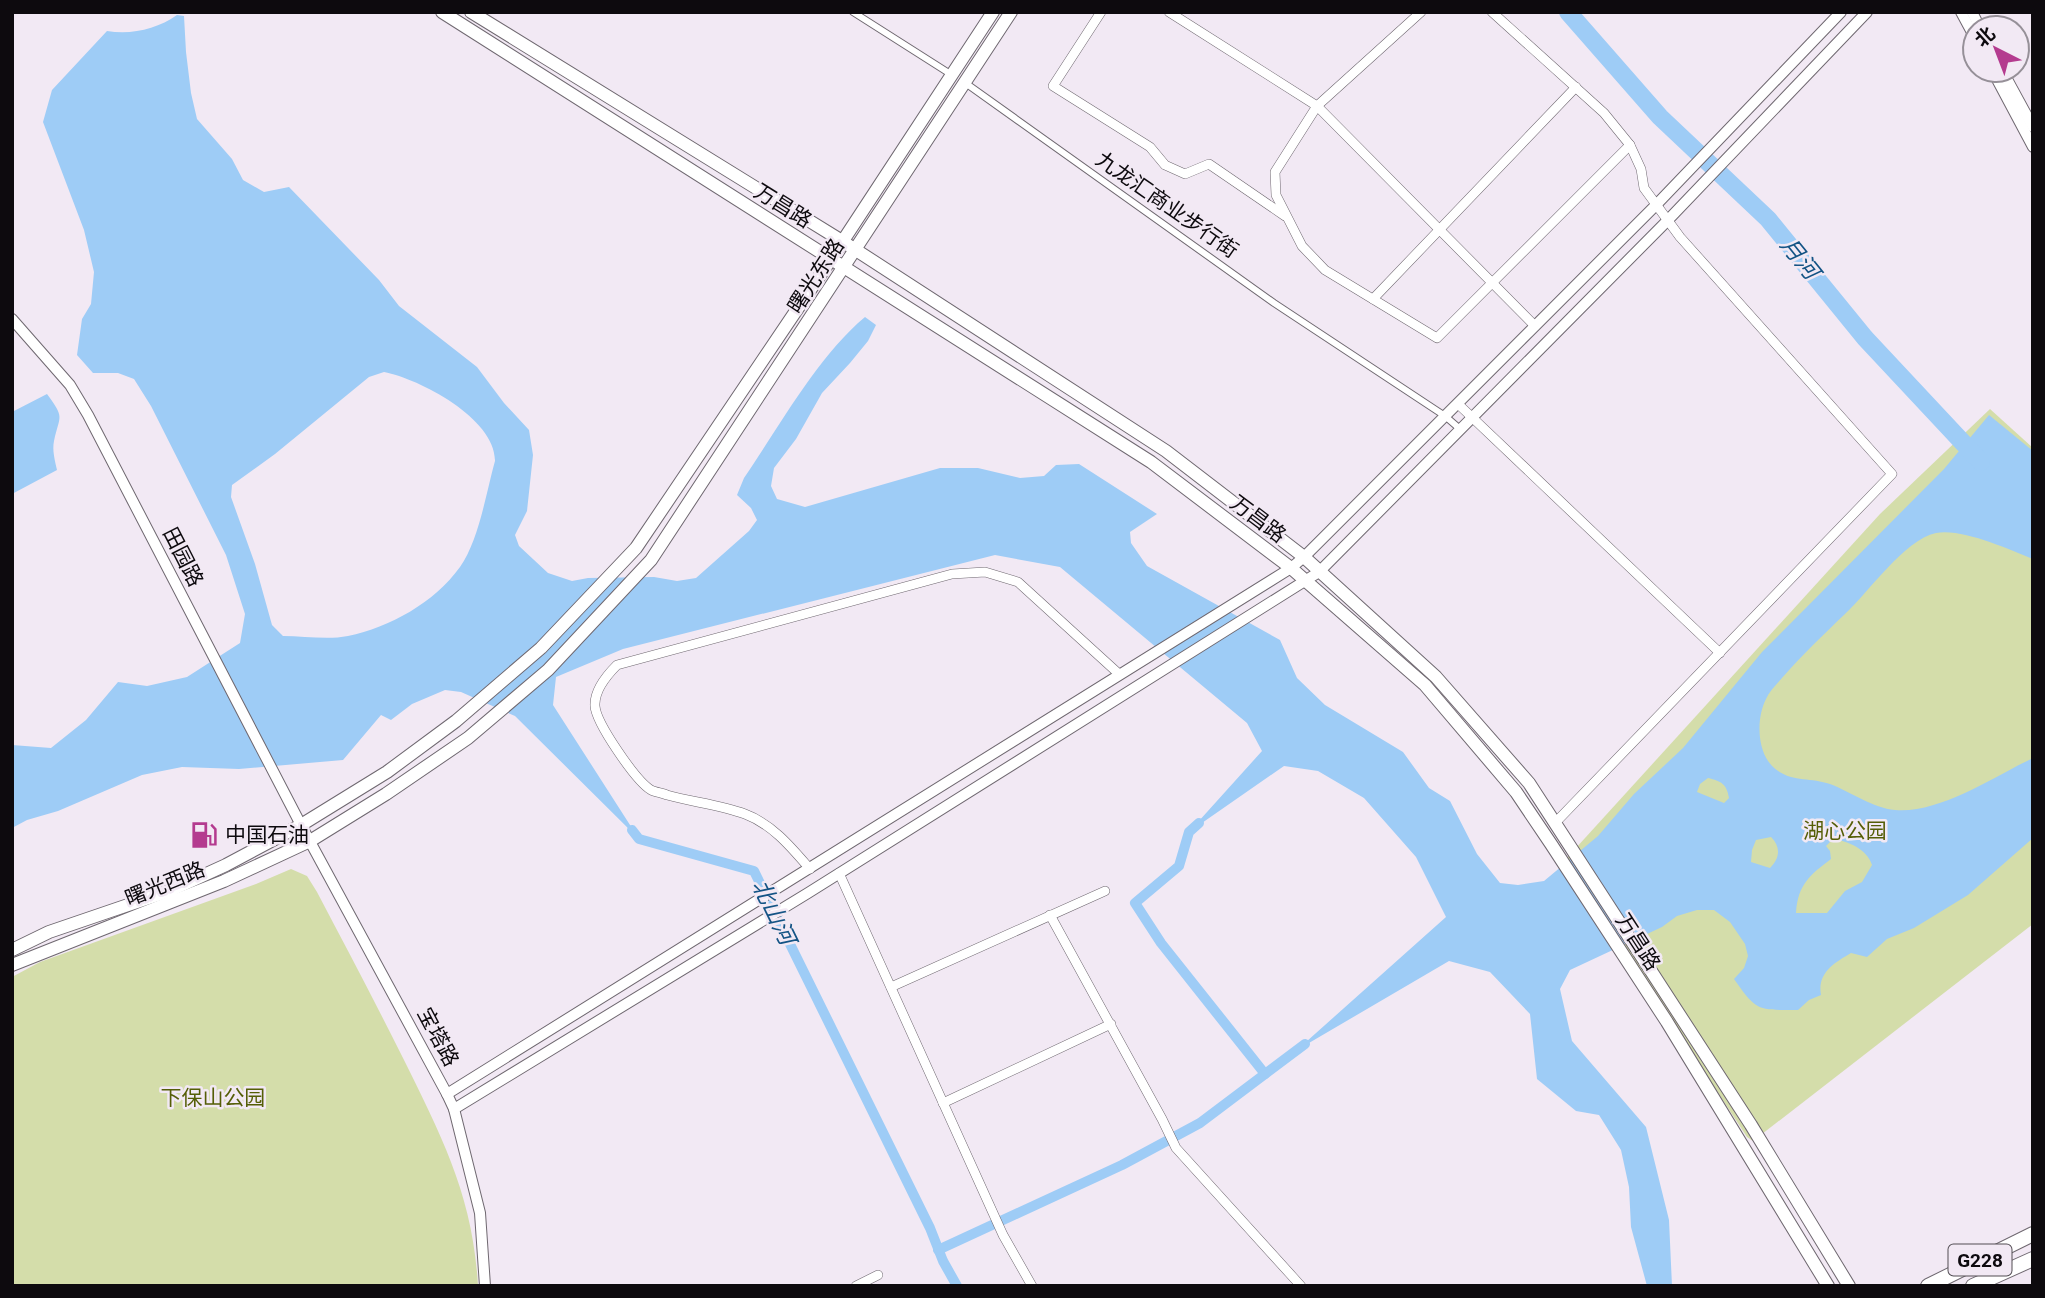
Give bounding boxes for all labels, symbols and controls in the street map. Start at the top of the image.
north arrow [1961,14,2031,84]
text: 北 [1970,22,2000,52]
street label: 九龙汇商业步行街 [1091,147,1243,263]
street label: 万昌路 [750,179,816,233]
water label: 月河 [1775,232,1827,288]
street label: 曙光东路 [783,234,849,318]
street label: 万昌路 [1226,490,1290,548]
street label: 田园路 [158,523,208,591]
park label: 湖心公园 [1803,819,1887,843]
fuel station icon: 中国石油 [189,820,219,850]
place label: 中国石油 [225,823,309,847]
street label: 曙光西路 [122,857,208,911]
water label: 北山河 [746,875,803,953]
street label: 万昌路 [1611,909,1665,975]
street label: 宝塔路 [413,1004,463,1070]
park label: 下保山公园 [161,1086,266,1110]
road number: G228 [1948,1244,2011,1276]

